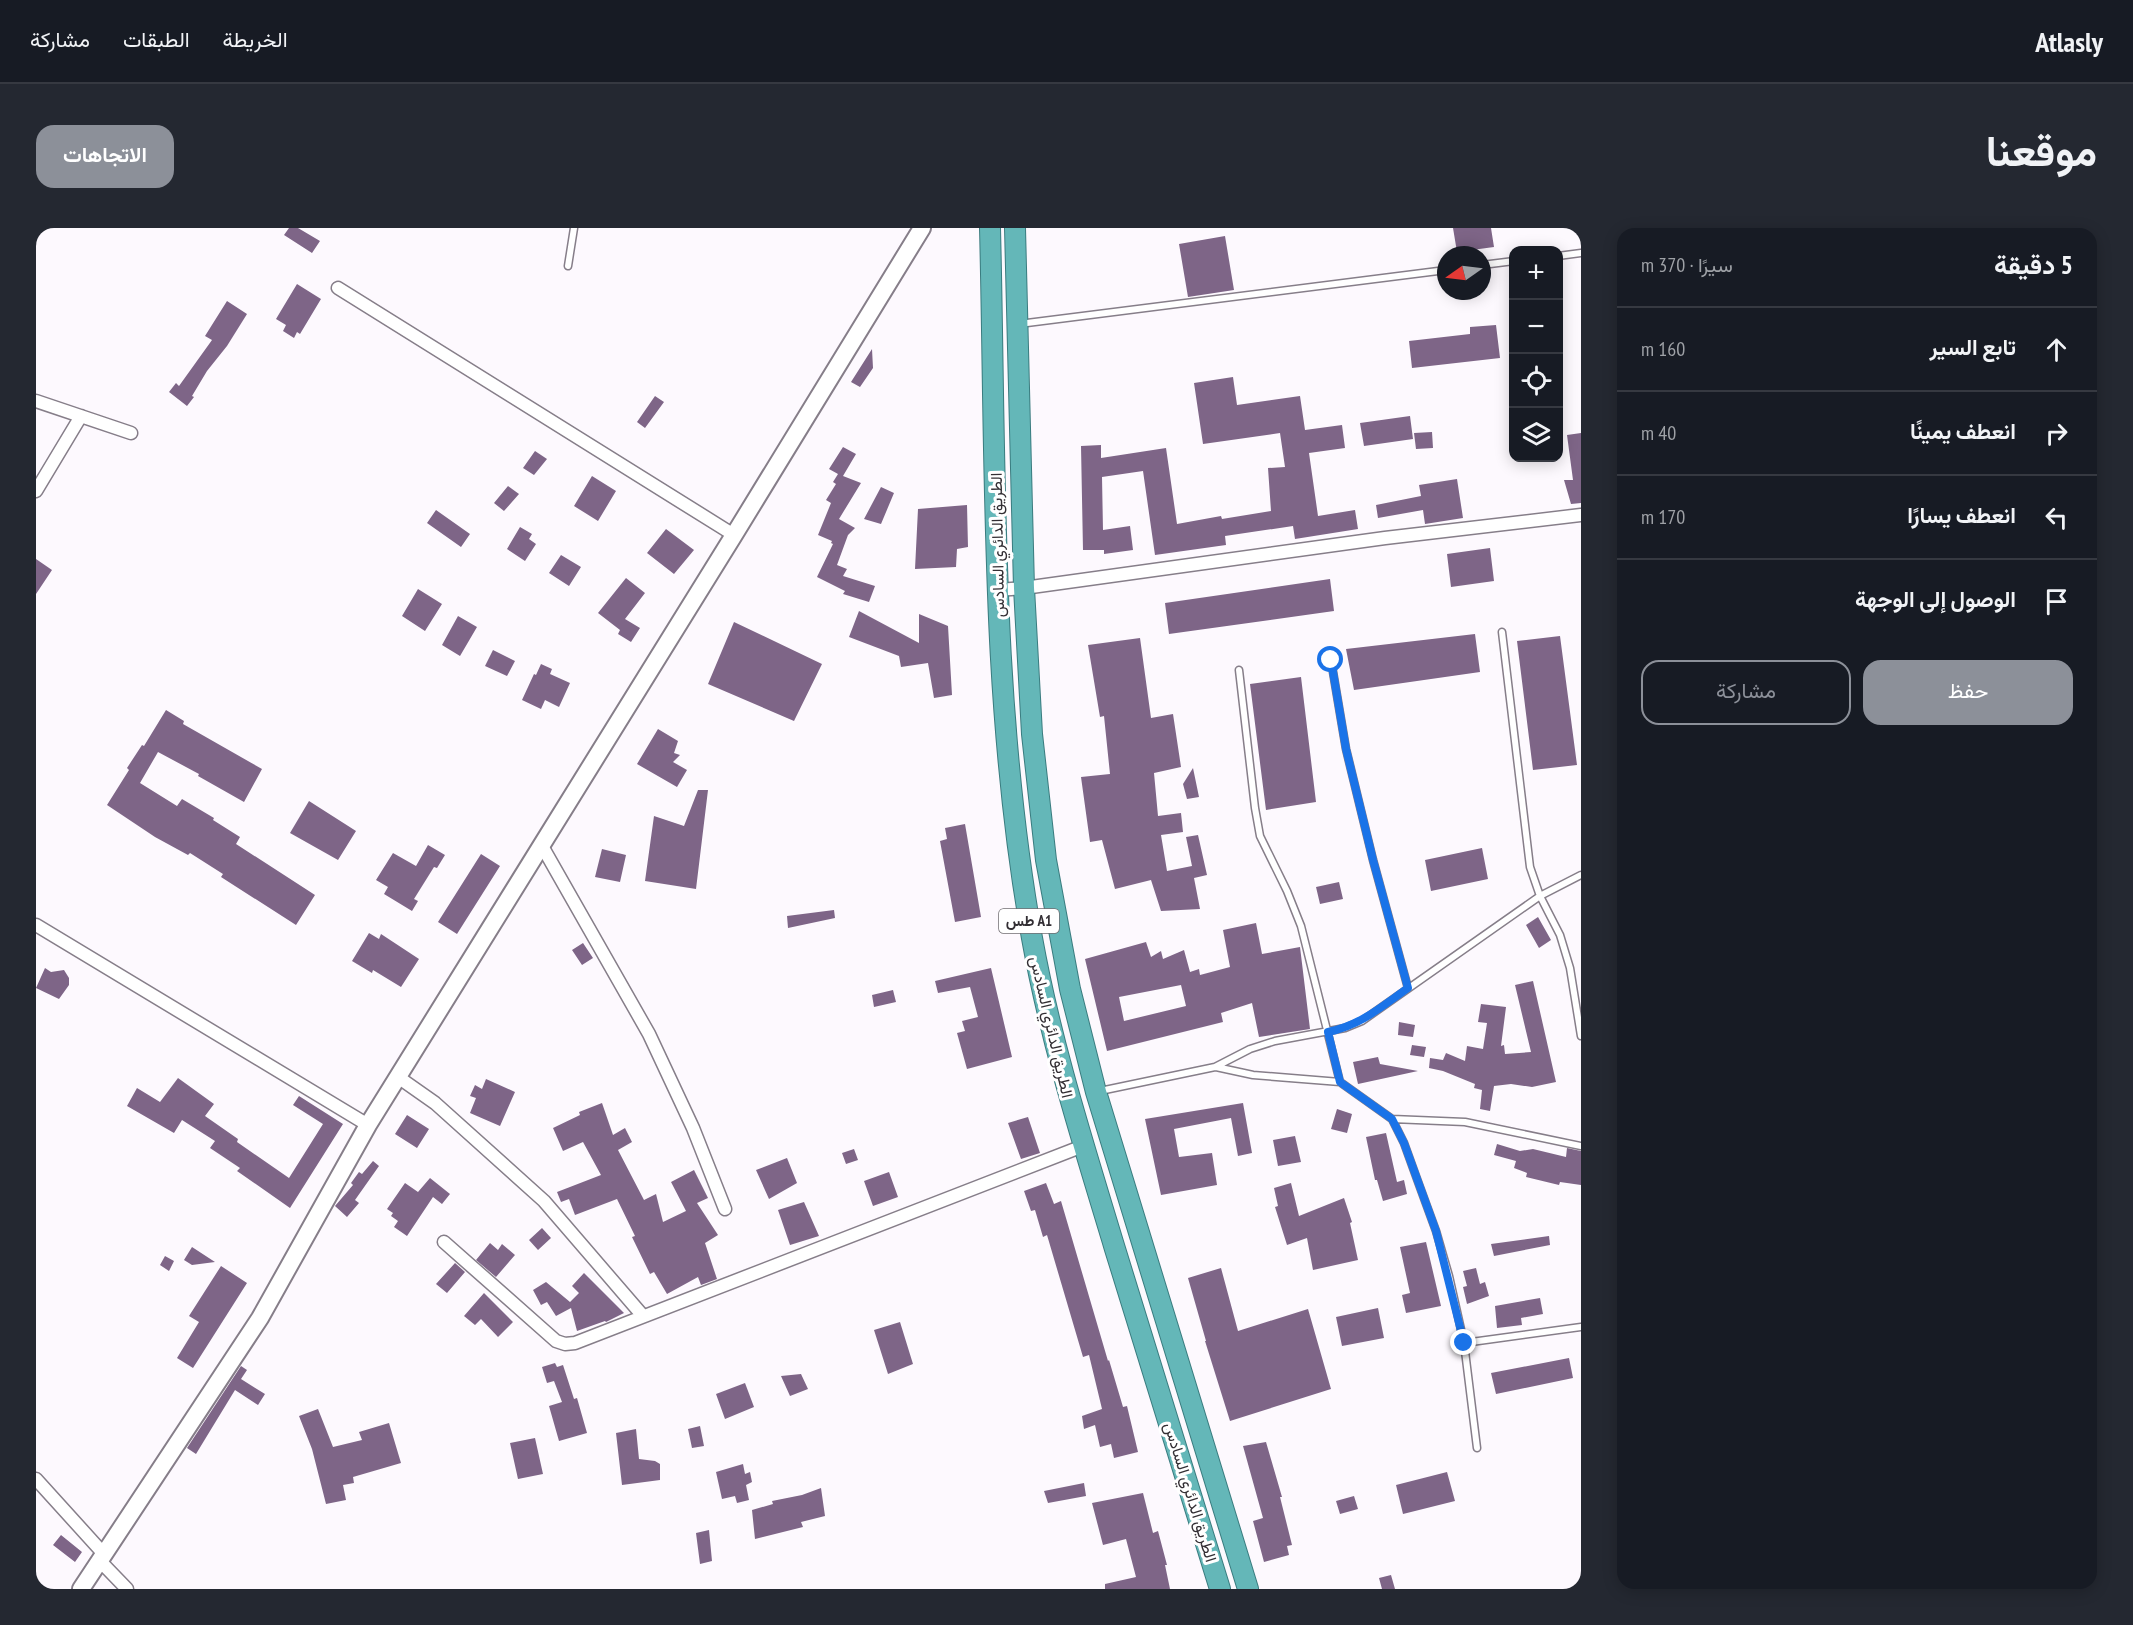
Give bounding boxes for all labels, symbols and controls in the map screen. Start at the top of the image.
text: Atlasly [2035,23,2103,60]
text: مشاركة [30,26,90,53]
text: الطبقات [123,26,190,53]
text: الخريطة [223,26,288,53]
text: موقعنا [1986,123,2097,178]
button: الاتجاهات [36,125,174,188]
north arrow [1437,246,1491,300]
map controls [1509,246,1563,462]
button: + [1509,246,1563,300]
text: 5 دقيقة [1994,248,2073,281]
text: سيرًا · 370 m [1641,252,1733,278]
button: − [1509,300,1563,354]
text: تابع السير [1929,333,2016,361]
icon: ahead [2040,333,2073,366]
text: 160 m [1641,336,1685,362]
button: locate [1509,354,1563,408]
button: layers [1509,408,1563,462]
text: انعطف يمينًا [1910,417,2016,445]
icon: right [2040,417,2073,450]
text: 40 m [1641,420,1676,446]
street label: الطريق الدائري السادس [986,472,1012,618]
text: انعطف يسارًا [1907,501,2016,529]
icon: left [2040,501,2073,534]
text: 170 m [1641,504,1685,530]
text: الوصول إلى الوجهة [1855,585,2016,613]
icon: arrive [2040,585,2073,618]
route start [1317,646,1343,672]
button: مشاركة [1641,660,1851,725]
button: حفظ [1863,660,2073,725]
road number: طس A1 [999,909,1059,933]
street label: الطريق الدائري السادس [1022,954,1078,1101]
route end [1450,1329,1476,1355]
street label: الطريق الدائري السادس [1156,1420,1222,1565]

